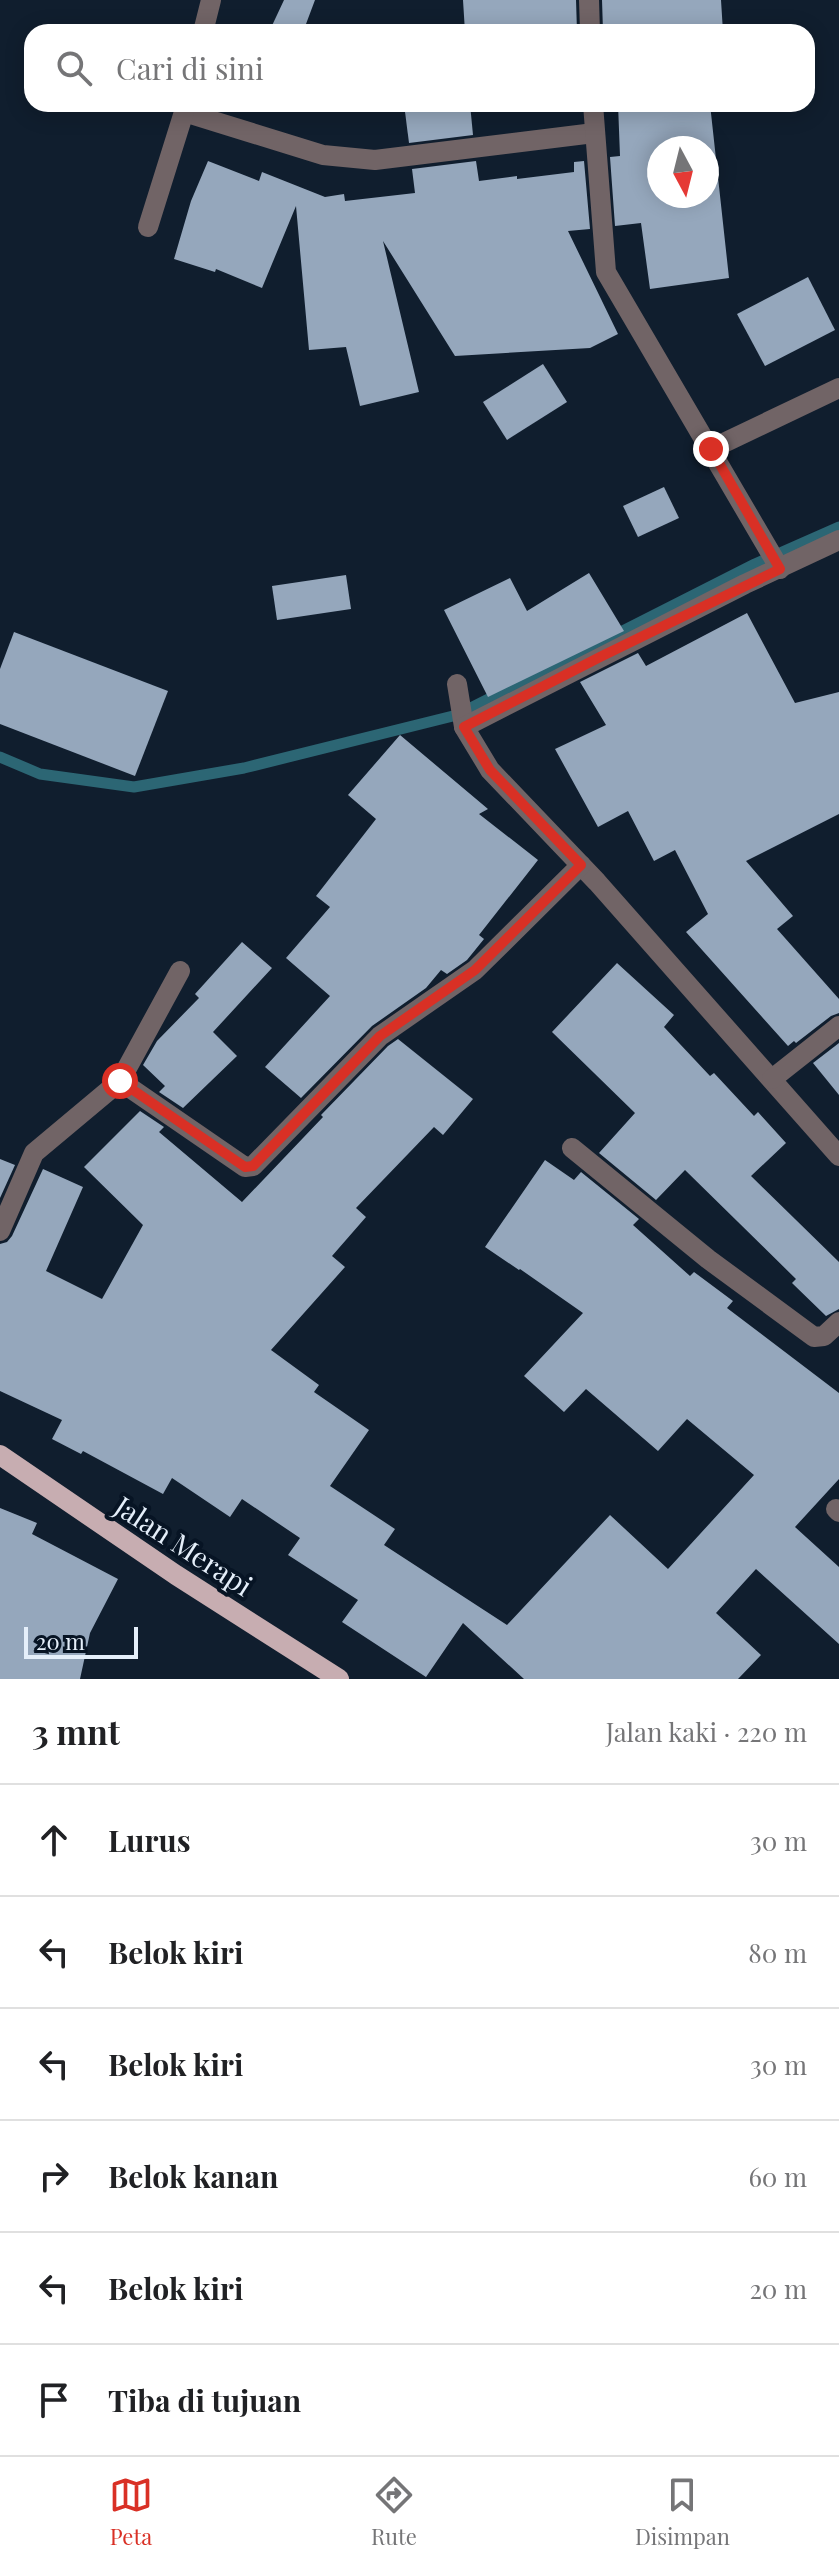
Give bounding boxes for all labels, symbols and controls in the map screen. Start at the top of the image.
search box [24,24,815,112]
icon: search [52,46,96,90]
text: Cari di sini [116,48,264,88]
north arrow [647,136,719,208]
route end [693,431,729,467]
route start [102,1063,138,1099]
street label: Jalan Merapi [107,1486,260,1603]
scale bar [24,1623,138,1659]
text: 20 m [36,1626,85,1656]
text: 3 mnt [32,1708,120,1754]
text: Jalan kaki · 220 m [606,1714,807,1749]
icon: ahead [32,1818,76,1862]
text: Lurus [108,1820,191,1860]
text: 30 m [750,1823,807,1858]
icon: left [32,1930,76,1974]
text: Belok kiri [108,1932,243,1972]
text: 80 m [748,1935,807,1970]
icon: left [32,2042,76,2086]
text: Belok kiri [108,2044,243,2084]
text: 30 m [750,2047,807,2082]
icon: right [32,2154,76,2198]
text: Belok kanan [108,2156,278,2196]
text: 60 m [748,2159,807,2194]
icon: left [32,2266,76,2310]
text: Belok kiri [108,2268,243,2308]
text: 20 m [749,2271,807,2306]
icon: arrive [32,2378,76,2422]
text: Tiba di tujuan [108,2380,301,2420]
tab: Peta [109,2473,153,2551]
tab: Rute [371,2473,417,2551]
tab: Disimpan [635,2473,730,2551]

